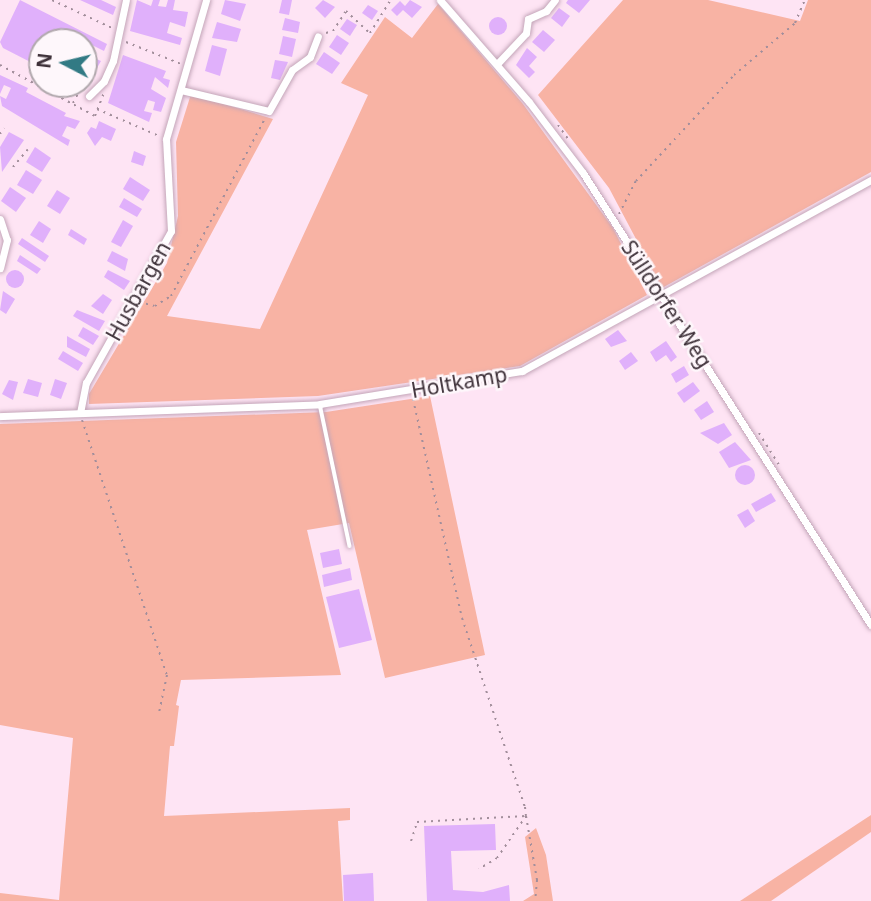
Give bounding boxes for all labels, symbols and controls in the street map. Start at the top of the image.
north arrow [28,28,98,98]
text: N [30,51,58,70]
street label: Sülldorfer Weg [616,236,718,372]
street label: Husbargen [100,237,176,345]
street label: Holtkamp [409,361,509,403]

